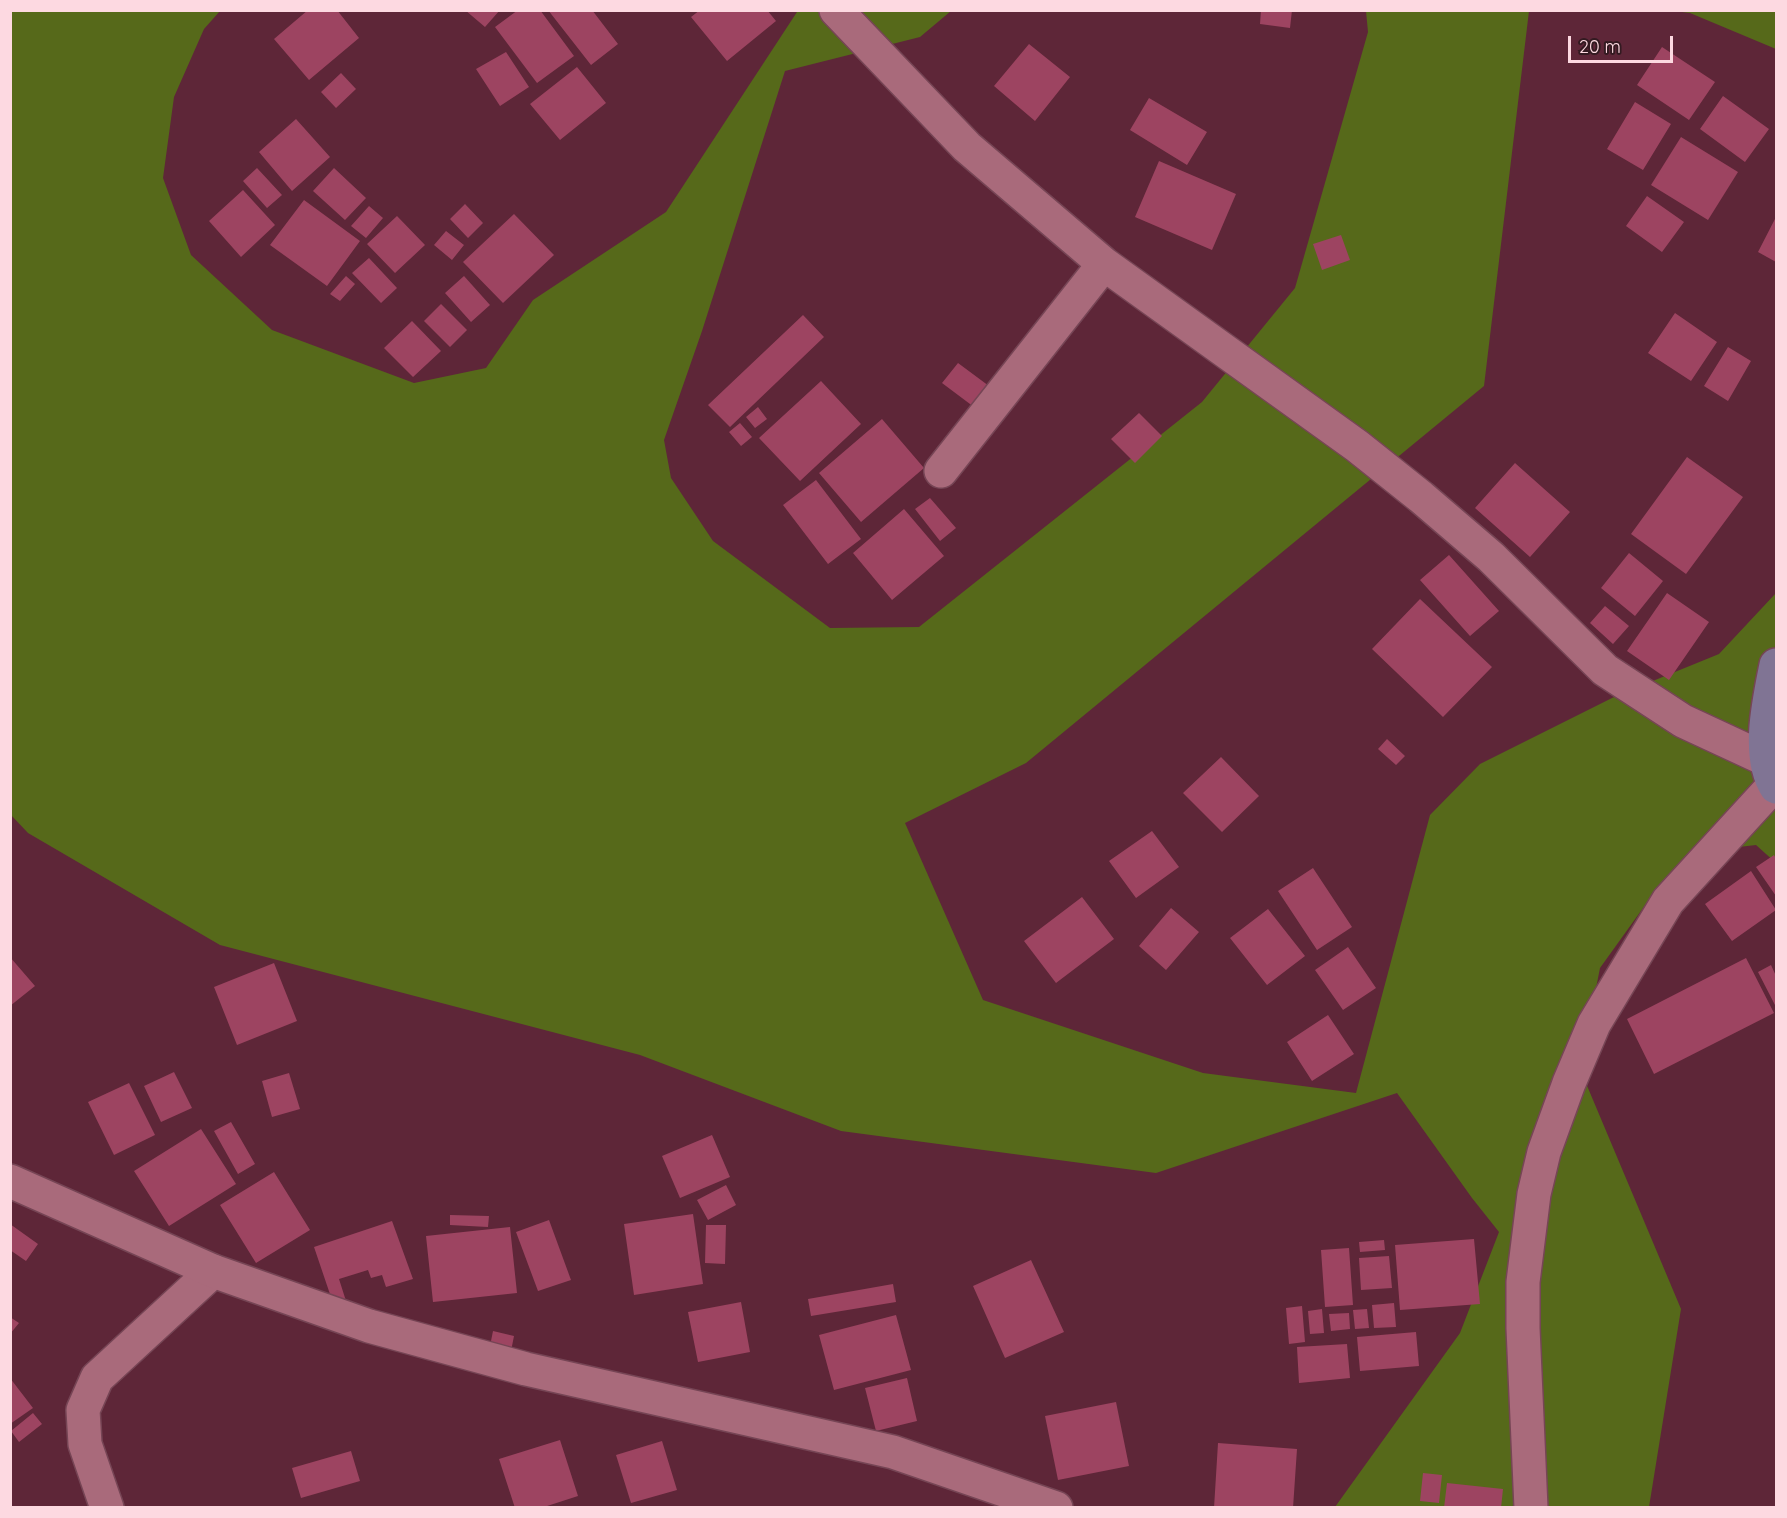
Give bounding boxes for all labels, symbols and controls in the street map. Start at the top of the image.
scale bar [1571,24,1676,62]
text: 20 m [1579,35,1621,58]

